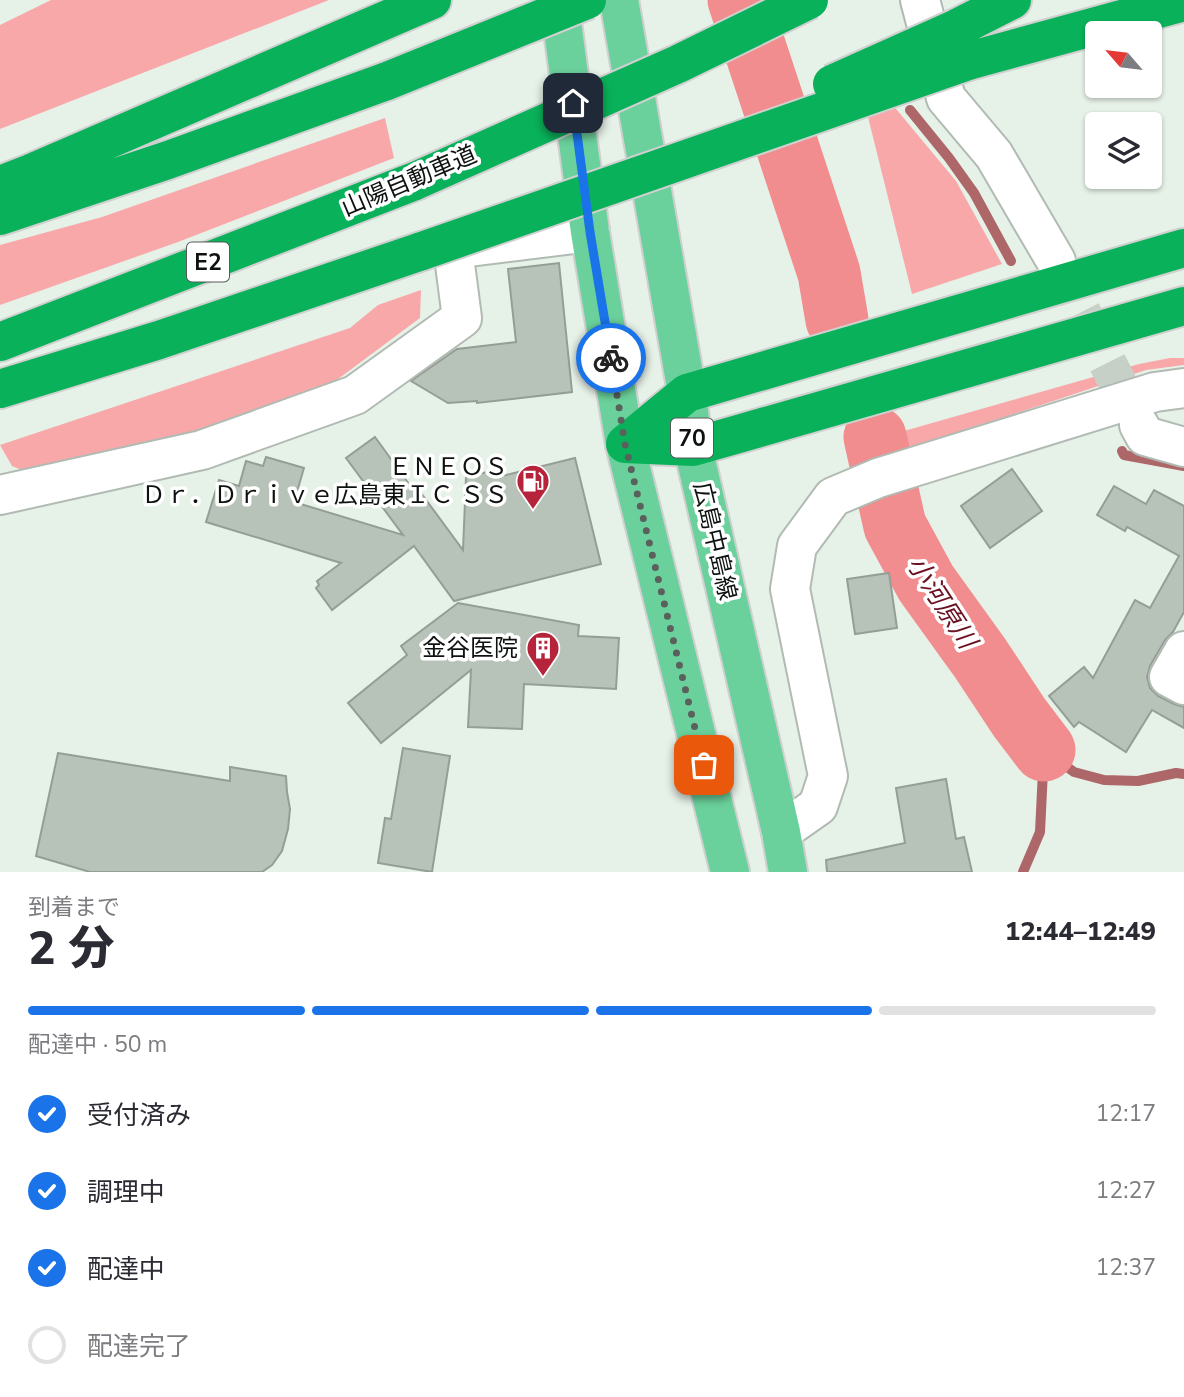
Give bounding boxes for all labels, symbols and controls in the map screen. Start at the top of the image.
north arrow [1085,21,1162,98]
map controls [1085,21,1162,189]
pin [543,73,603,133]
icon: home [554,84,592,122]
button: layers [1085,112,1162,189]
street label: 山陽自動車道 [336,138,482,224]
road number: E2 [187,243,229,282]
courier [576,323,646,393]
icon: bike [592,339,630,377]
road number: 70 [671,418,713,458]
place label: ＥＮＥＯＳ Ｄｒ．Ｄｒｉｖｅ広島東ＩＣ ＳＳ [142,451,508,511]
fuel station icon: ＥＮＥＯＳ Ｄｒ．Ｄｒｉｖｅ広島東ＩＣ ＳＳ [514,462,552,511]
street label: 広島中島線 [686,479,744,603]
water label: 小河原川 [899,549,986,658]
building icon: 金谷医院 [524,629,562,678]
place label: 金谷医院 [422,632,518,664]
pin [674,735,734,795]
icon: bag [685,746,723,784]
text: 到着まで [28,892,120,923]
text: 12:44–12:49 [1005,914,1156,949]
text: 2 分 [28,917,114,980]
text: 配達中 · 50 m [28,1029,167,1060]
icon: check [28,1095,66,1133]
text: 受付済み [87,1098,191,1133]
text: 12:17 [1096,1098,1156,1129]
icon: check [28,1172,66,1210]
text: 調理中 [87,1175,165,1210]
text: 12:27 [1096,1175,1156,1206]
icon: check [28,1249,66,1287]
text: 配達中 [87,1252,165,1287]
text: 12:37 [1096,1252,1156,1283]
text: 配達完了 [87,1329,191,1364]

